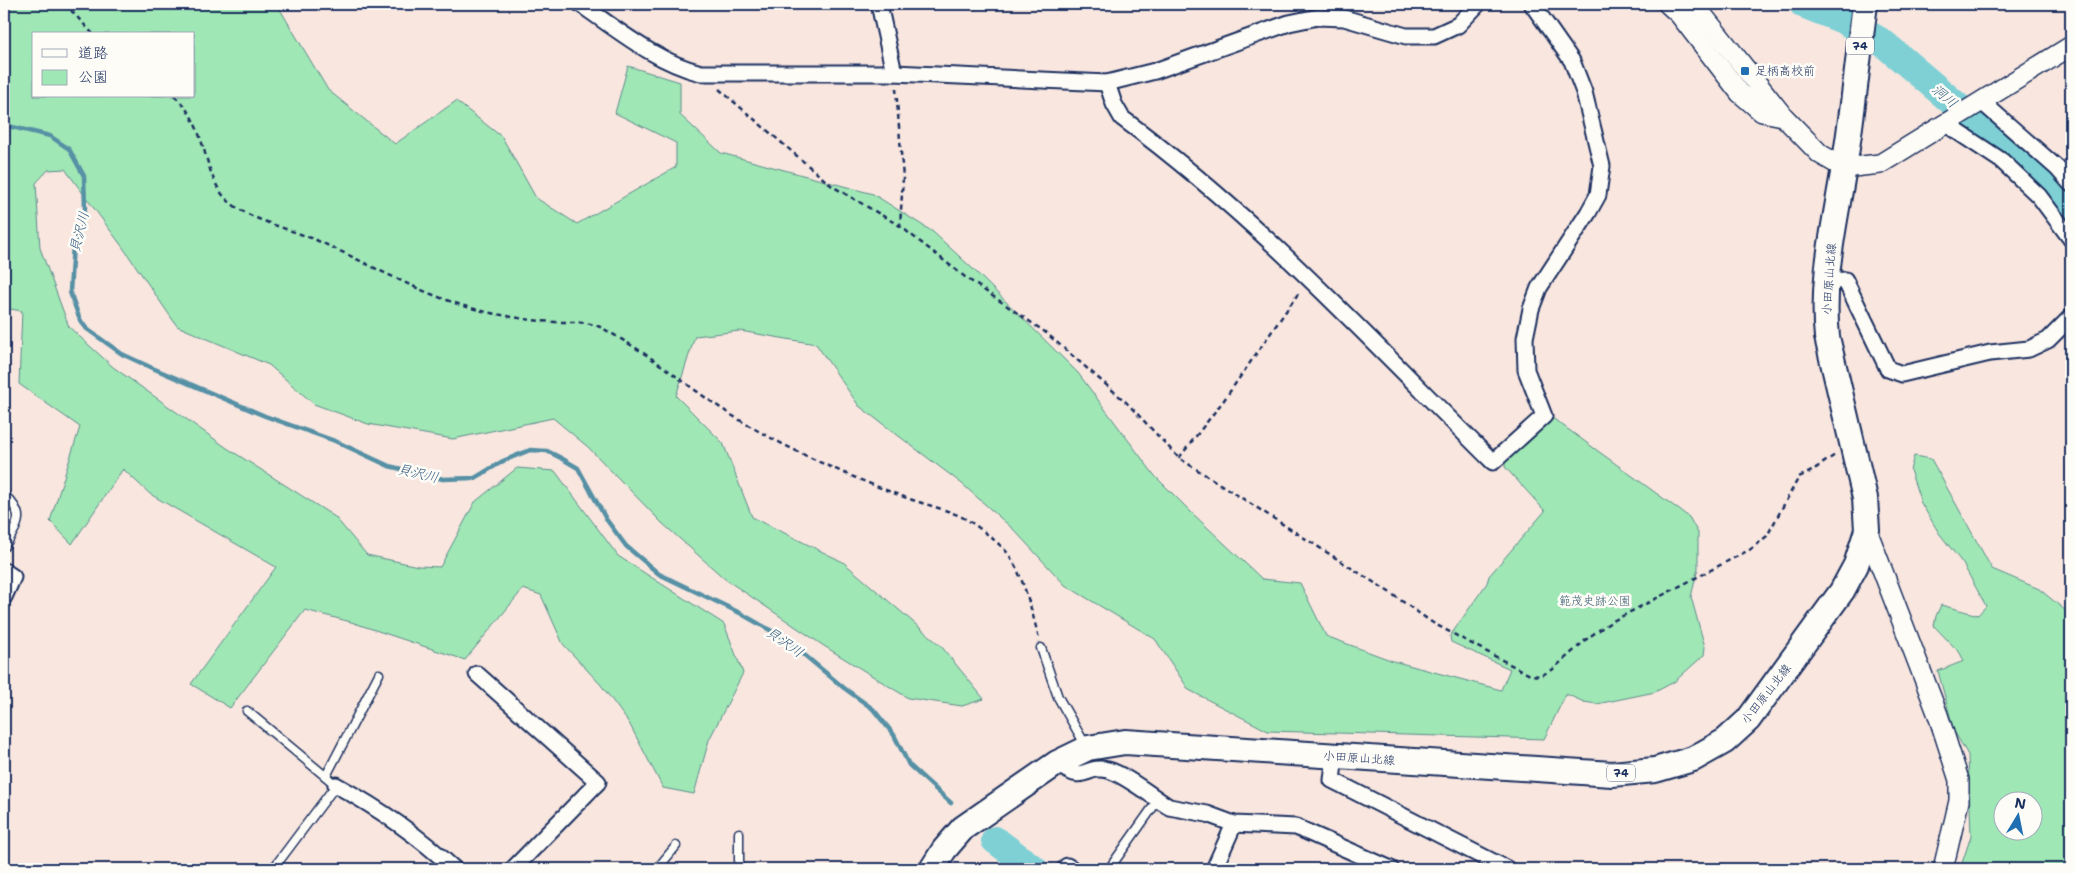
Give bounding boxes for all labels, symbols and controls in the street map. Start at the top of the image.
legend [32,32,195,98]
road number: 74 [1846,37,1874,54]
text: 道路 [78,43,108,63]
place label: 足柄高校前 [1755,63,1815,79]
marker: 足柄高校前 [1739,65,1751,77]
text: 公園 [78,67,108,87]
water label: 洞川 [1928,80,1962,112]
water label: 貝沢川 [65,209,93,255]
street label: 小田原山北線 [1819,243,1839,315]
water label: 貝沢川 [396,460,440,486]
park label: 範茂史跡公園 [1559,593,1631,609]
water label: 貝沢川 [763,623,807,661]
street label: 小田原山北線 [1738,661,1794,727]
street label: 小田原山北線 [1323,748,1395,768]
road number: 74 [1607,764,1635,781]
north arrow [1992,790,2042,840]
text: N [2013,793,2027,813]

